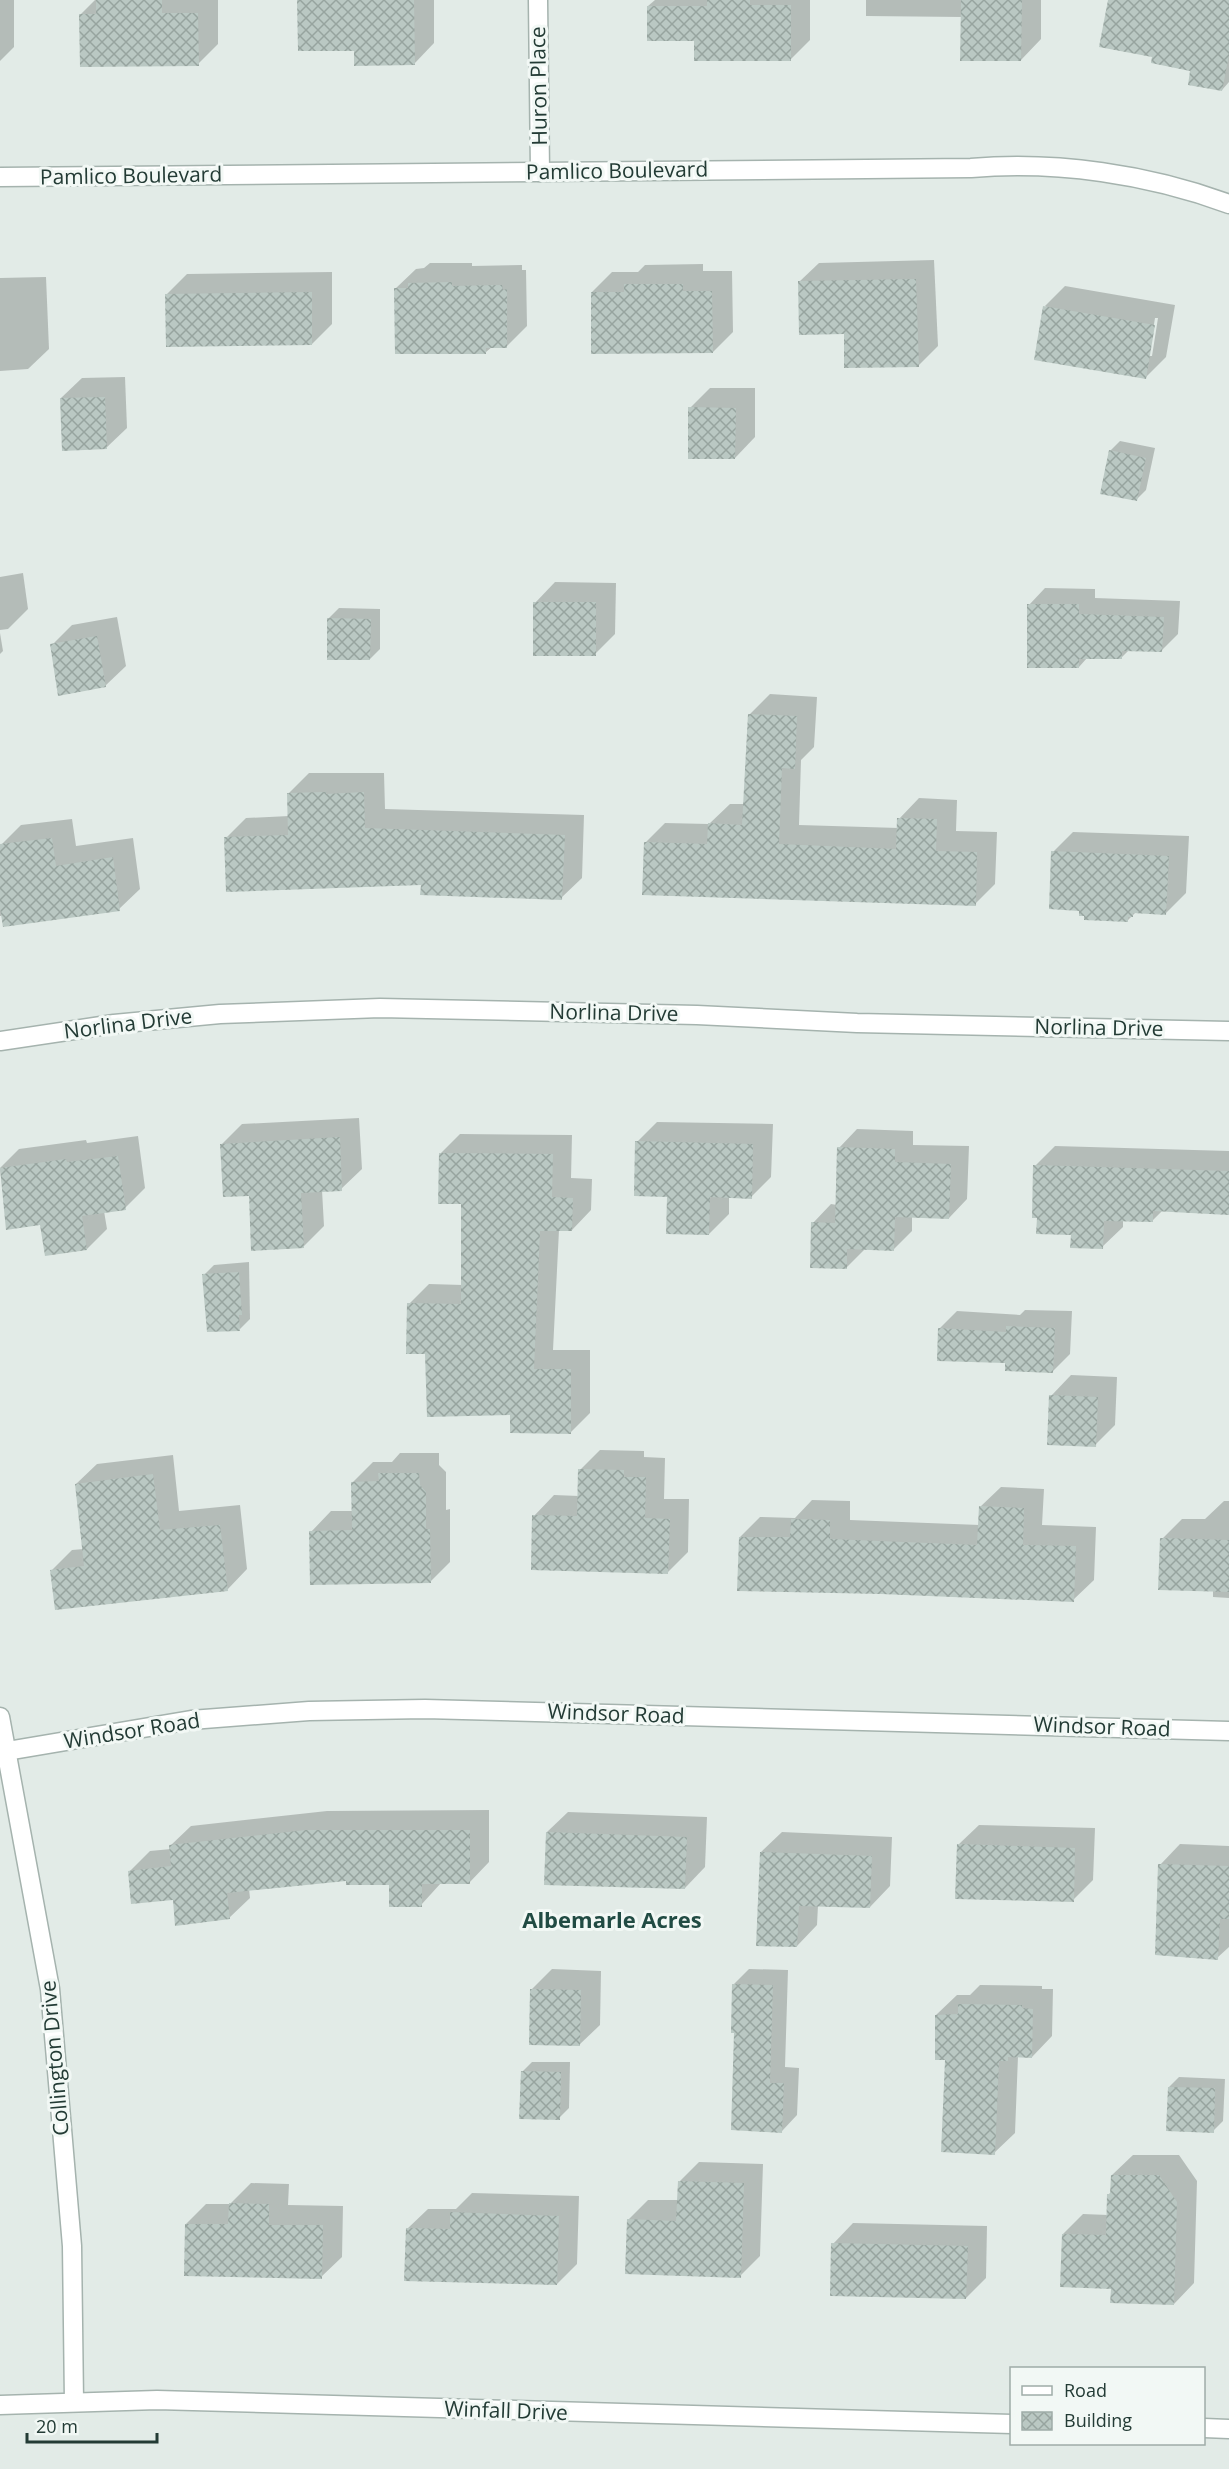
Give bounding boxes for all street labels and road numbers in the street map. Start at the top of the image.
street label: Huron Place [523,26,553,146]
street label: Pamlico Boulevard [526,154,708,186]
street label: Pamlico Boulevard [40,159,222,191]
street label: Norlina Drive [549,997,679,1027]
street label: Norlina Drive [62,1001,194,1045]
street label: Norlina Drive [1034,1012,1164,1042]
street label: Windsor Road [547,1697,685,1729]
street label: Windsor Road [62,1705,202,1755]
street label: Windsor Road [1033,1710,1171,1742]
street label: Collington Drive [33,1979,75,2137]
street label: Winfall Drive [444,2394,568,2426]

